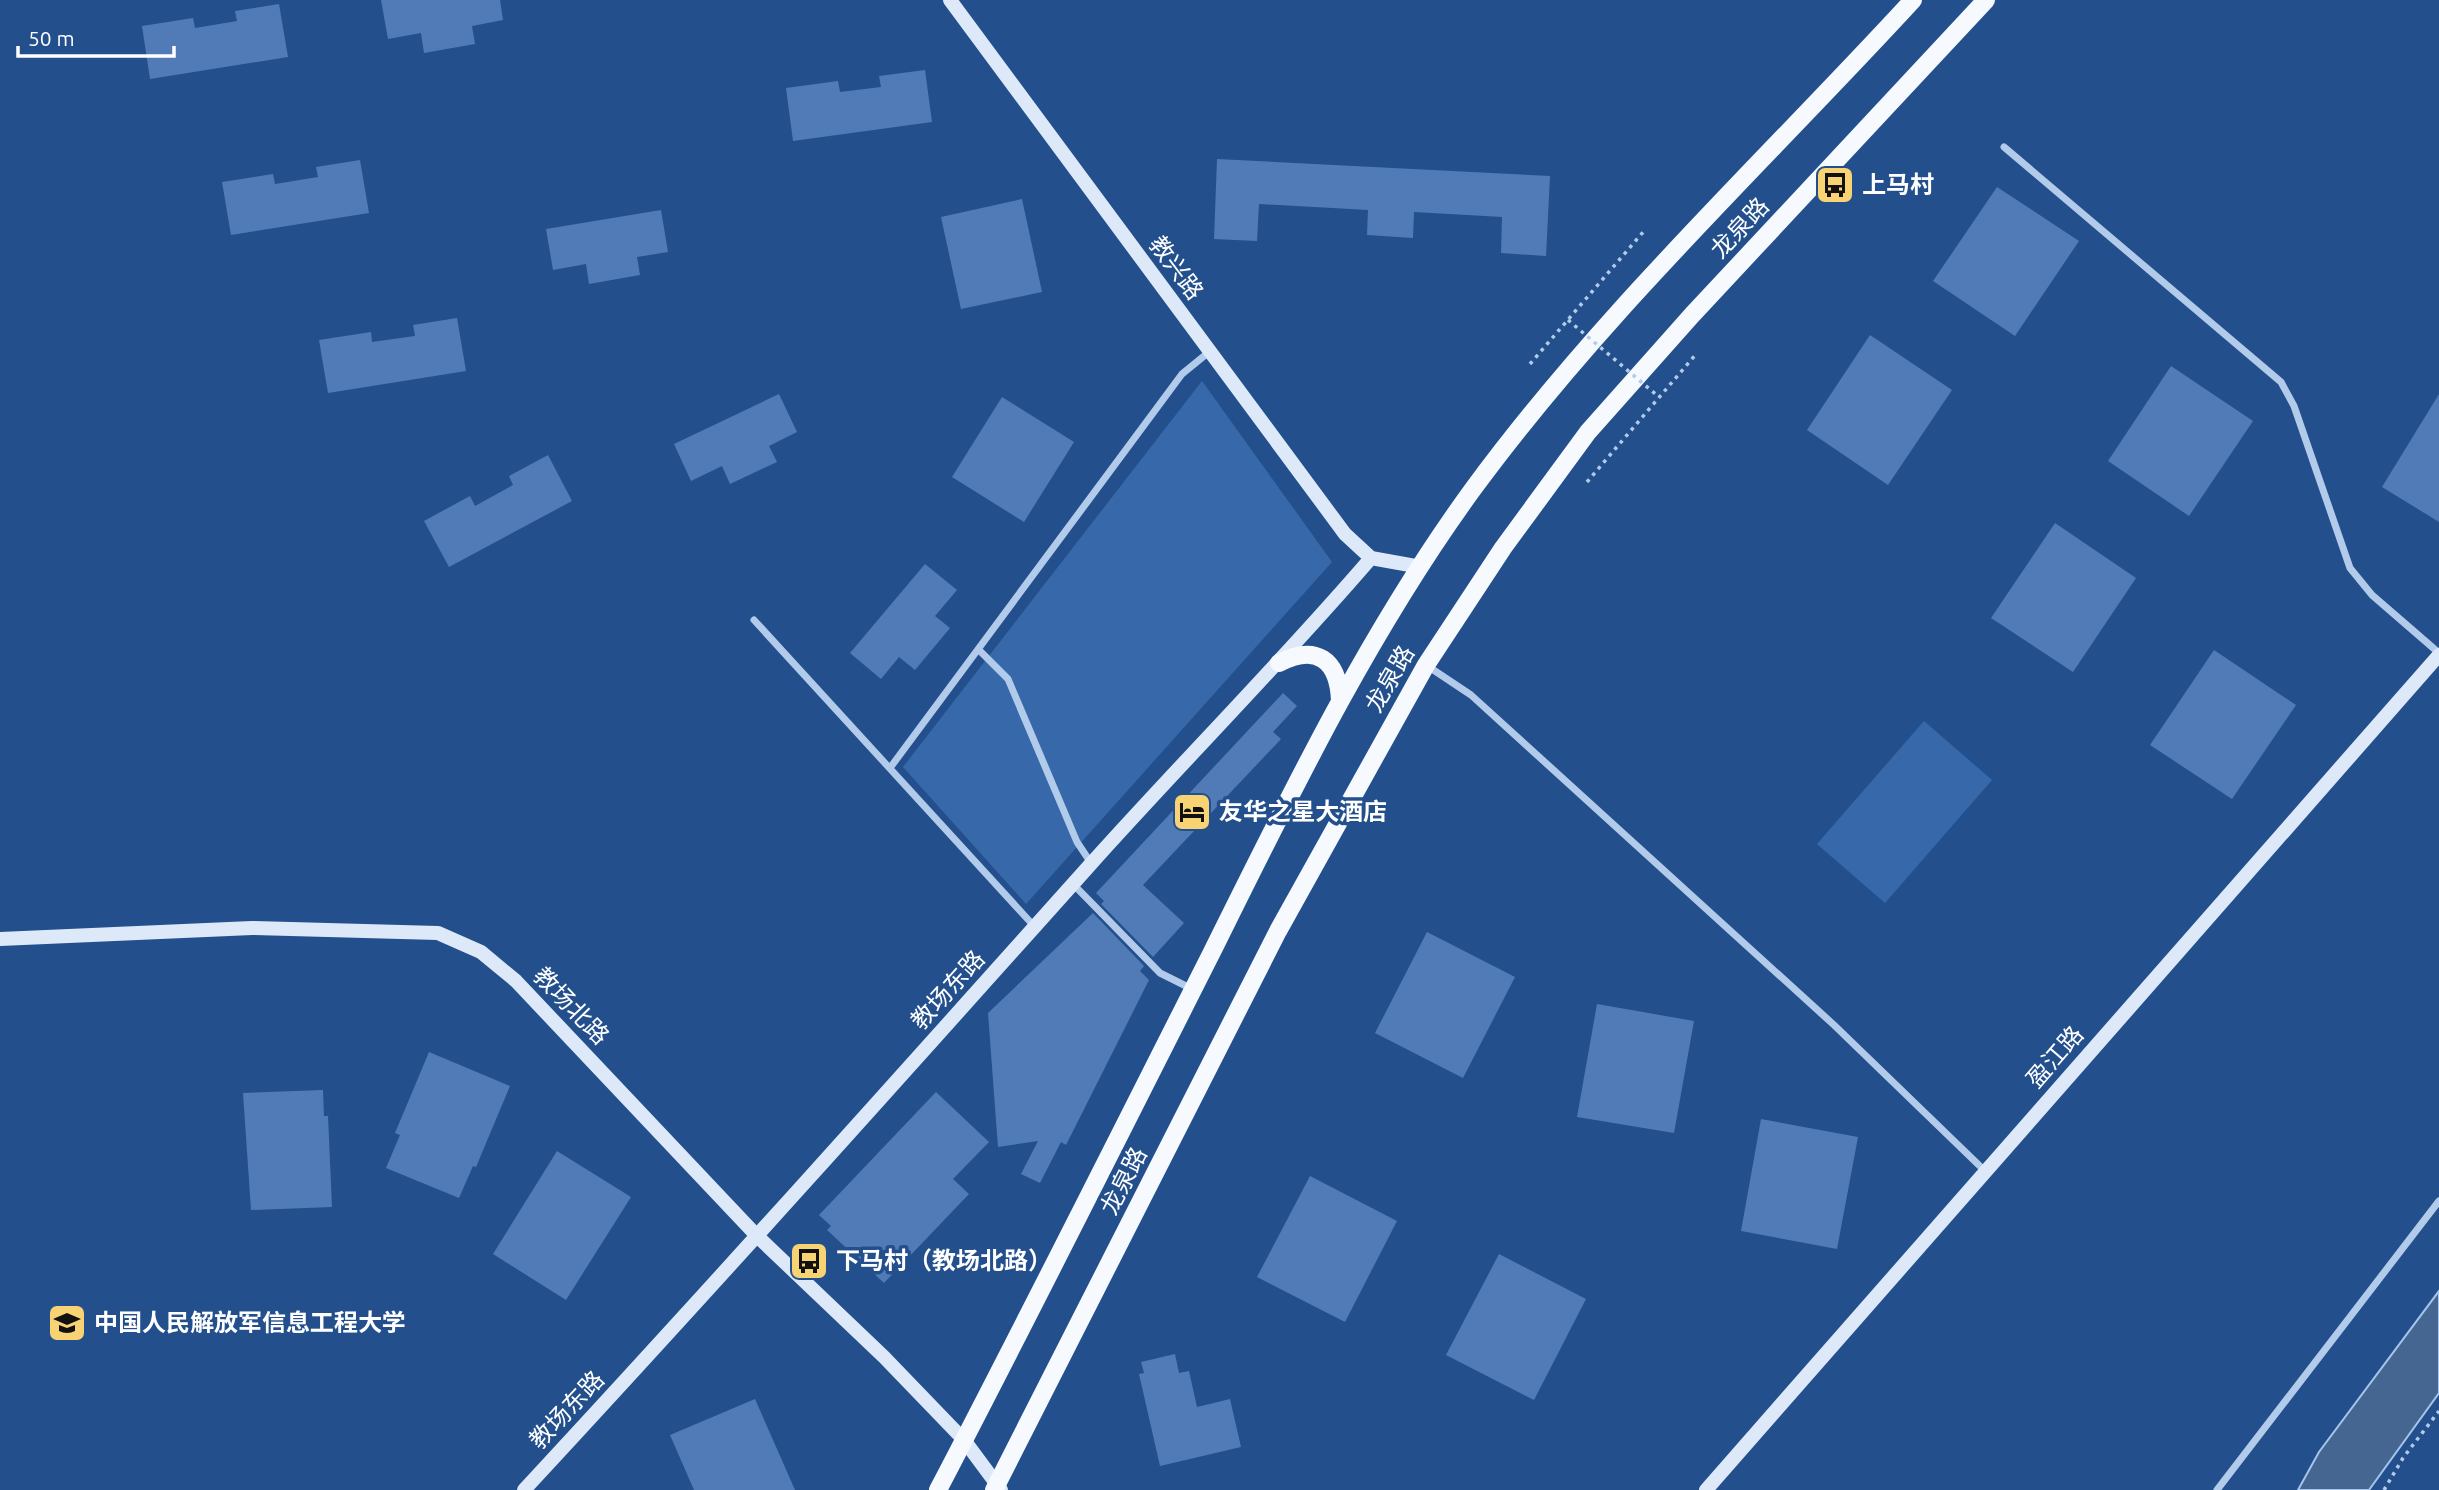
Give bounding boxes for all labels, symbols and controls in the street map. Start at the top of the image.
scale bar [18,14,173,58]
text: 50 m [28,26,75,50]
bus stop icon: 上马村 [1814,164,1856,206]
place label: 上马村 [1862,171,1934,198]
street label: 龙泉路 [1705,192,1774,263]
street label: 教兴路 [1144,231,1209,305]
street label: 龙泉路 [1360,641,1419,717]
hotel icon: 友华之星大酒店 [1171,791,1213,833]
place label: 友华之星大酒店 [1219,798,1387,825]
street label: 教场东路 [905,945,990,1034]
street label: 教场北路 [528,962,614,1050]
street label: 盈江路 [2021,1021,2088,1093]
street label: 龙泉路 [1095,1143,1152,1219]
bus stop icon: 下马村（教场北路） [788,1240,830,1282]
place label: 下马村（教场北路） [836,1247,1052,1274]
school or university icon: 中国人民解放军信息工程大学 [46,1302,88,1344]
place label: 中国人民解放军信息工程大学 [94,1309,406,1336]
street label: 教场东路 [524,1365,609,1454]

